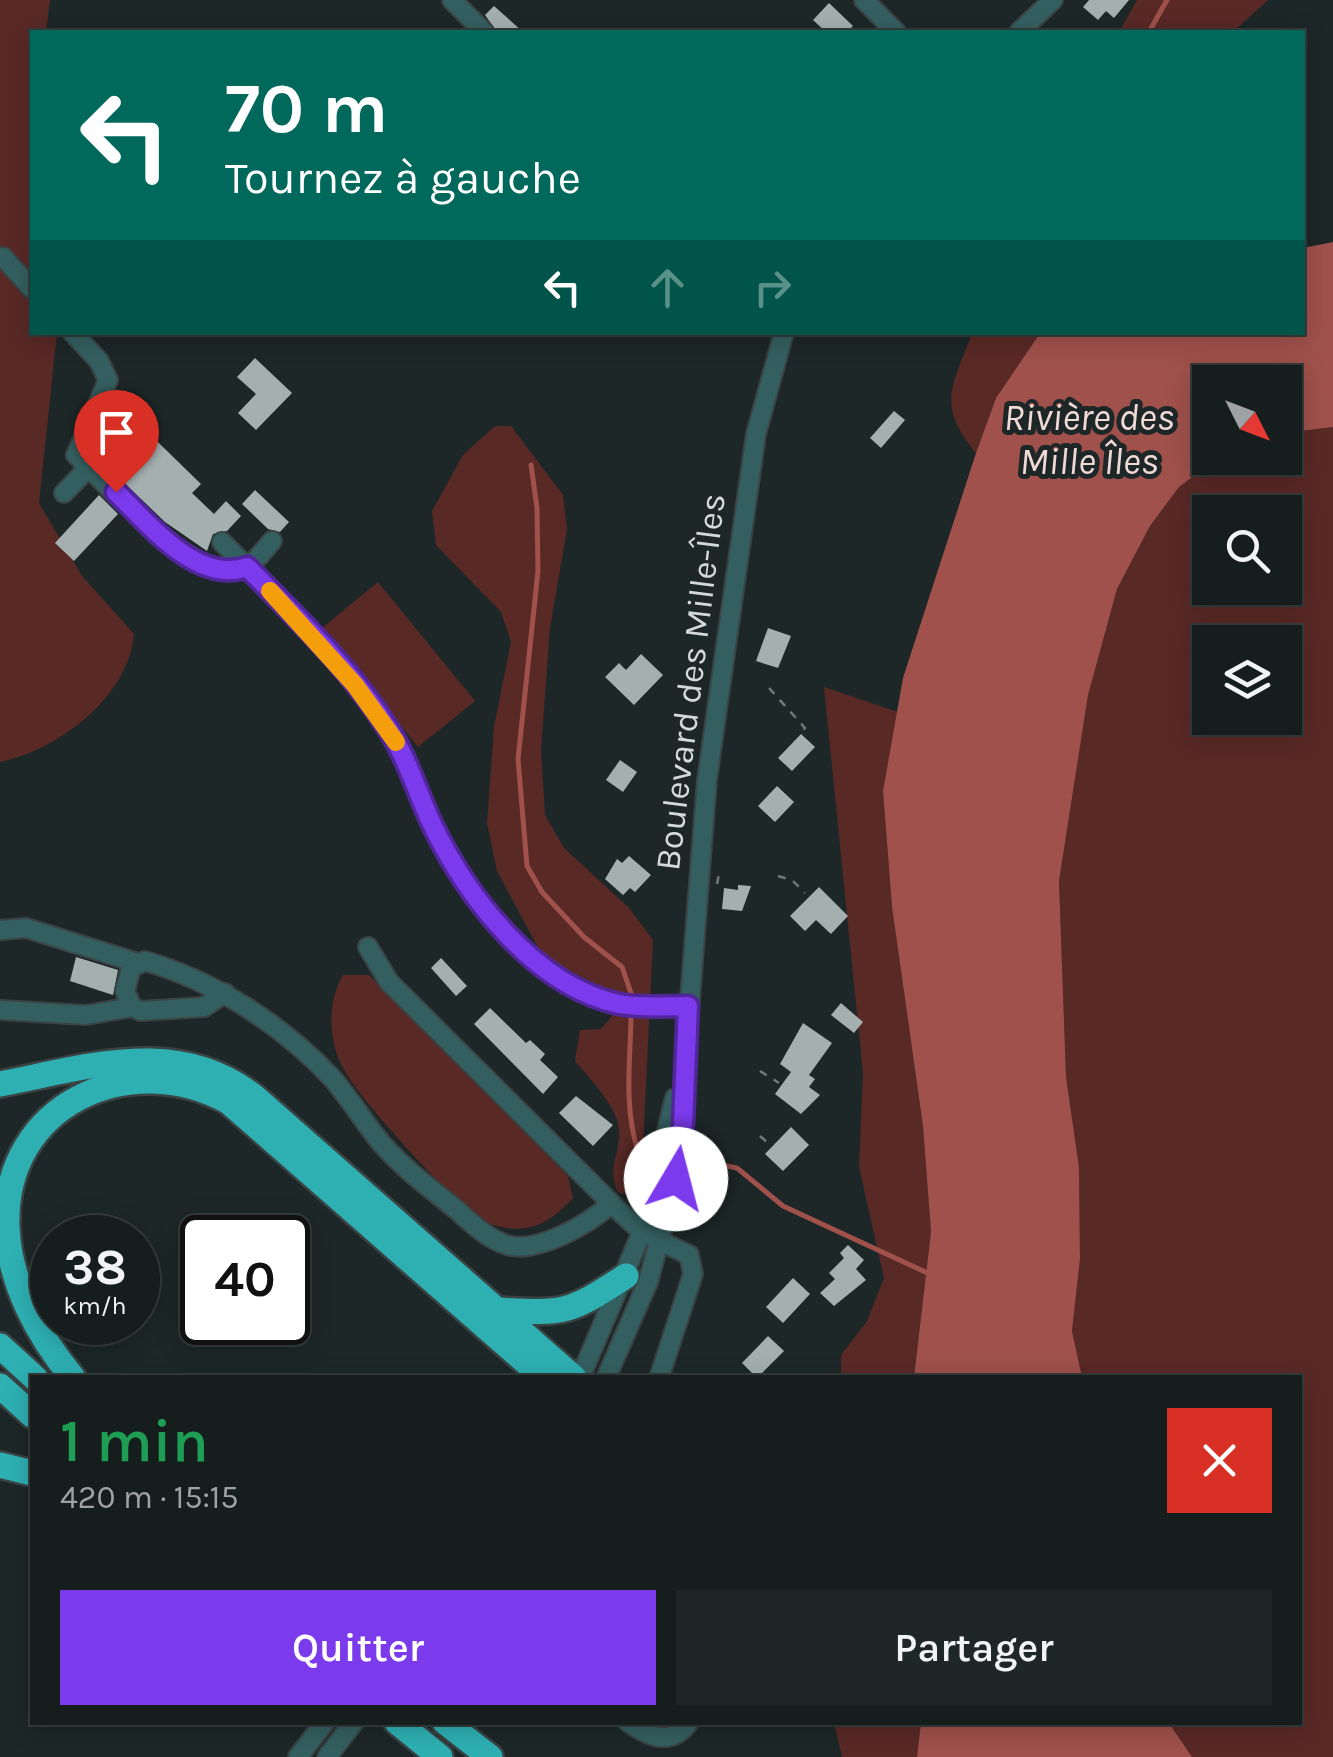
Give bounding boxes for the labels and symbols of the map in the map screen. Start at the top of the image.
north arrow [1192,365,1302,475]
pin [74,390,159,493]
water label: Rivière des Mille Îles [1004,395,1174,484]
street label: Boulevard des Mille-Îles [647,491,734,873]
position arrow [624,1127,728,1231]
speed limit sign: 40 [180,1215,310,1345]

